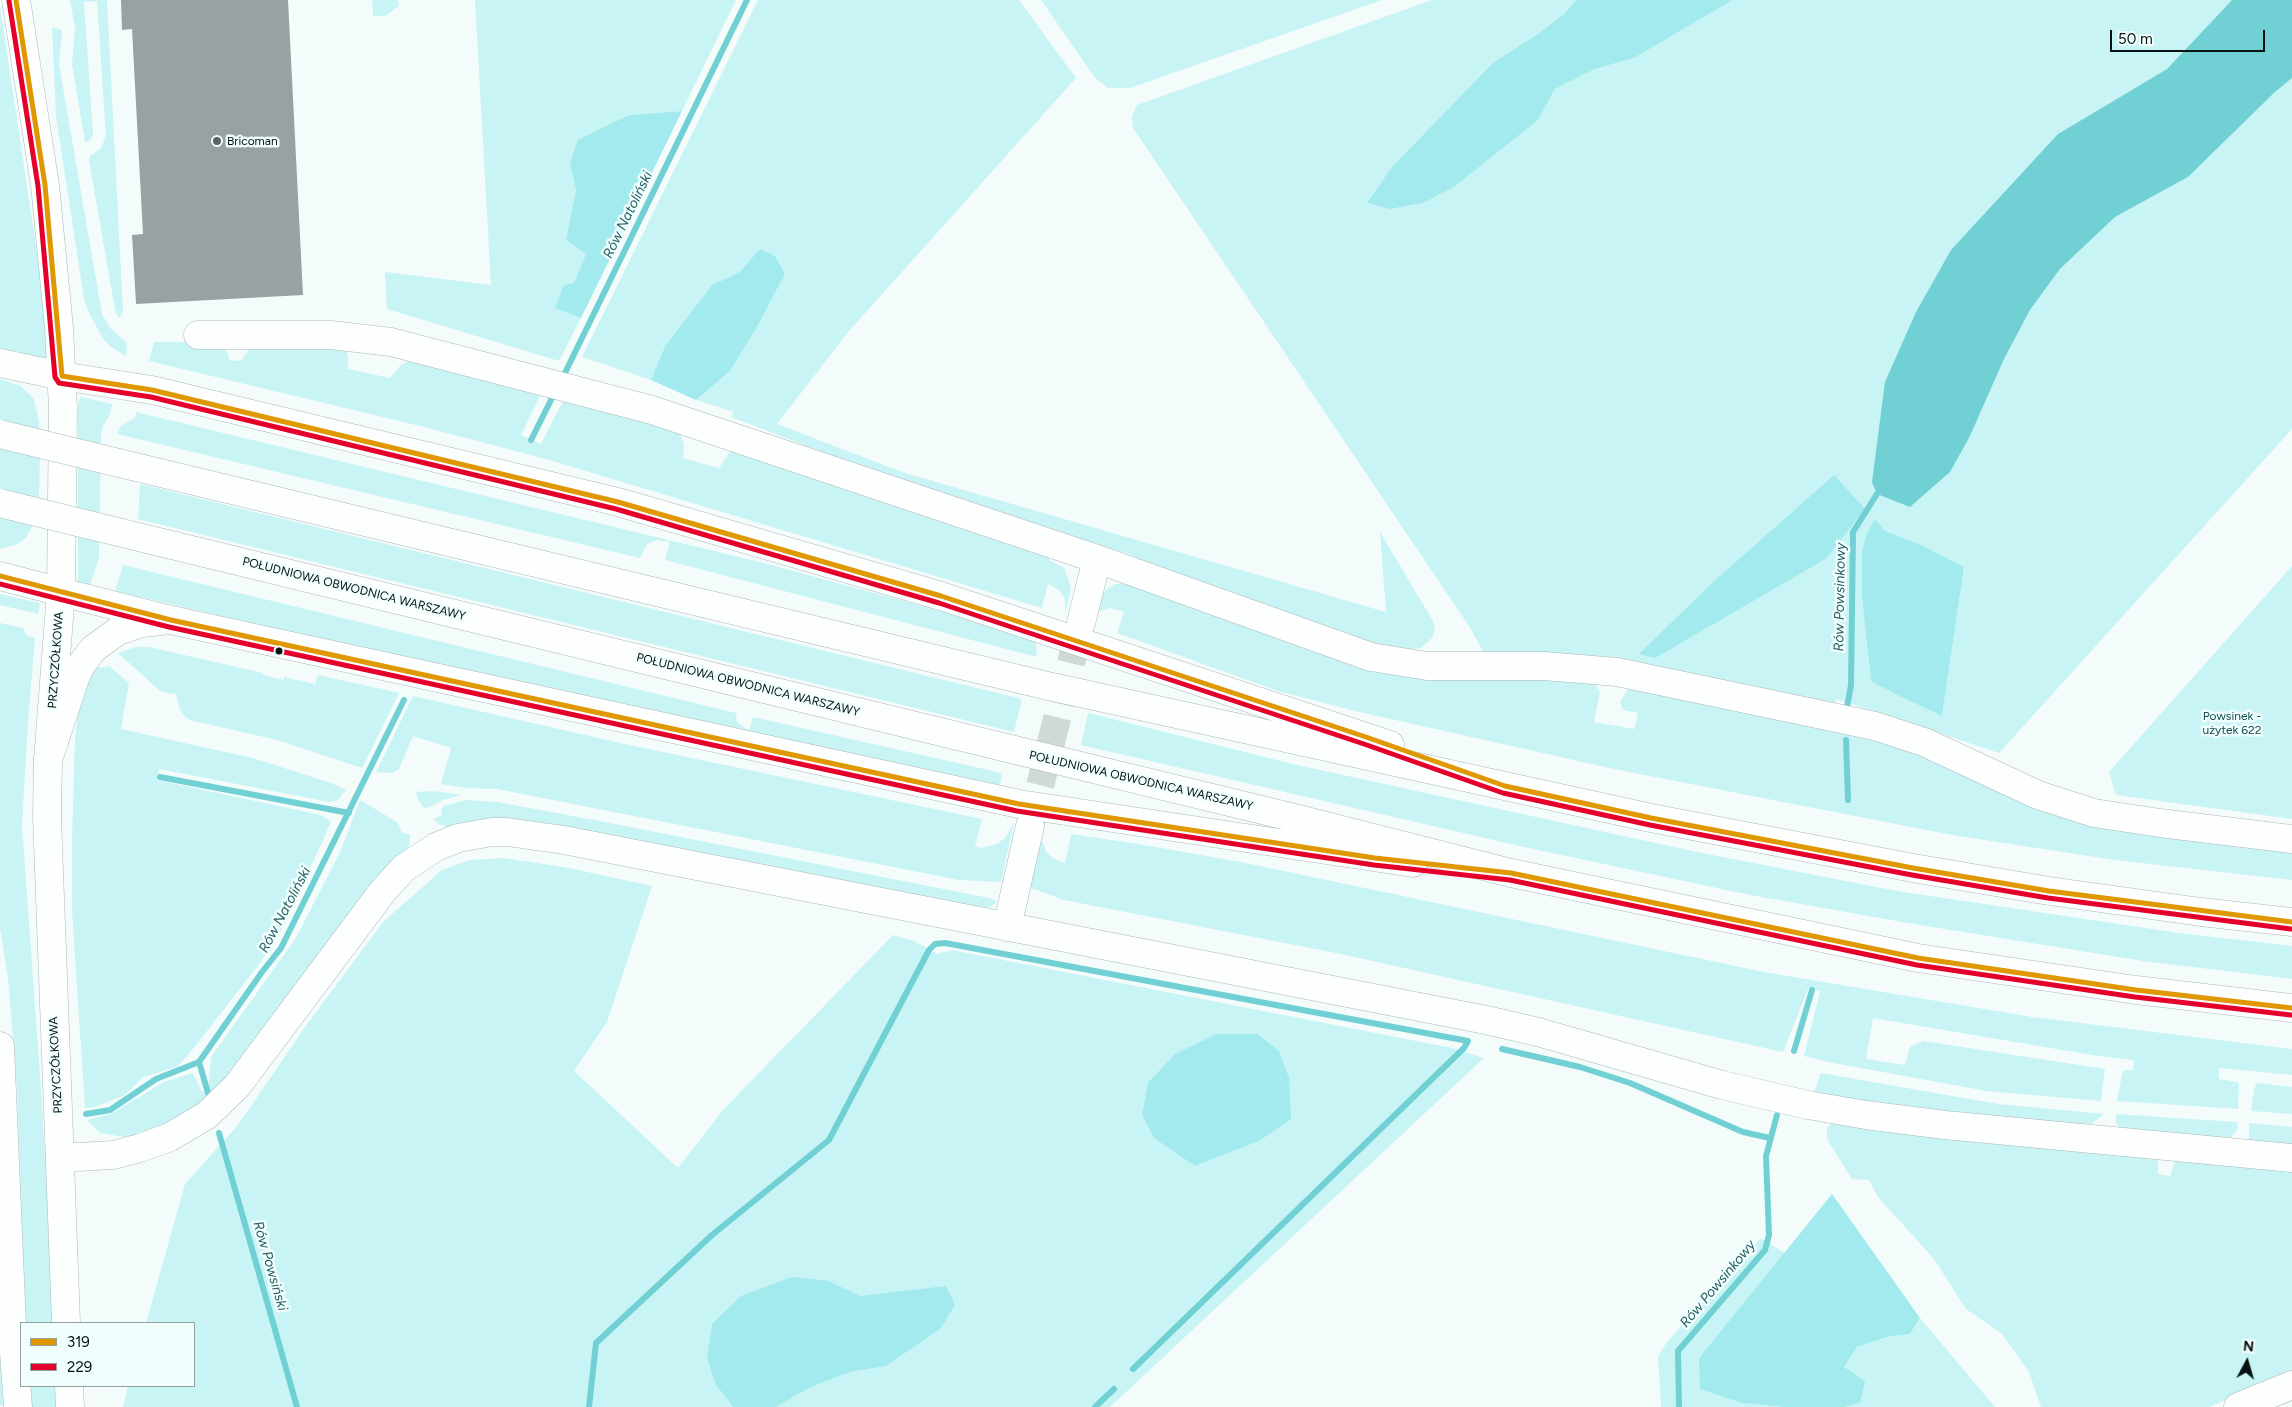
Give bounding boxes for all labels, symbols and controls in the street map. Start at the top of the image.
scale bar [2112,20,2267,52]
text: 50 m [2118,30,2153,48]
place label: Bricoman [227,134,278,148]
marker: Bricoman [211,135,223,147]
water label: Rów Natoliński [600,169,656,261]
water label: Rów Powsinkowy [1831,543,1849,651]
street label: POŁUDNIOWA OBWODNICA WARSZAWY [241,554,467,624]
street label: PRZYCZÓŁKOWA [45,611,67,709]
unlabelled marker [274,646,284,656]
street label: POŁUDNIOWA OBWODNICA WARSZAWY [635,650,861,720]
park label: Powsinek - użytek 622 [2203,709,2261,737]
street label: POŁUDNIOWA OBWODNICA WARSZAWY [1028,748,1254,814]
water label: Rów Natoliński [255,864,315,956]
street label: PRZYCZÓŁKOWA [46,1016,66,1114]
water label: Rów Powsiński [249,1219,291,1313]
water label: Rów Powsinkowy [1677,1237,1759,1331]
legend [20,1322,195,1387]
text: 319 [67,1333,90,1351]
north arrow [2222,1337,2272,1387]
text: N [2242,1338,2255,1356]
text: 229 [67,1358,92,1376]

